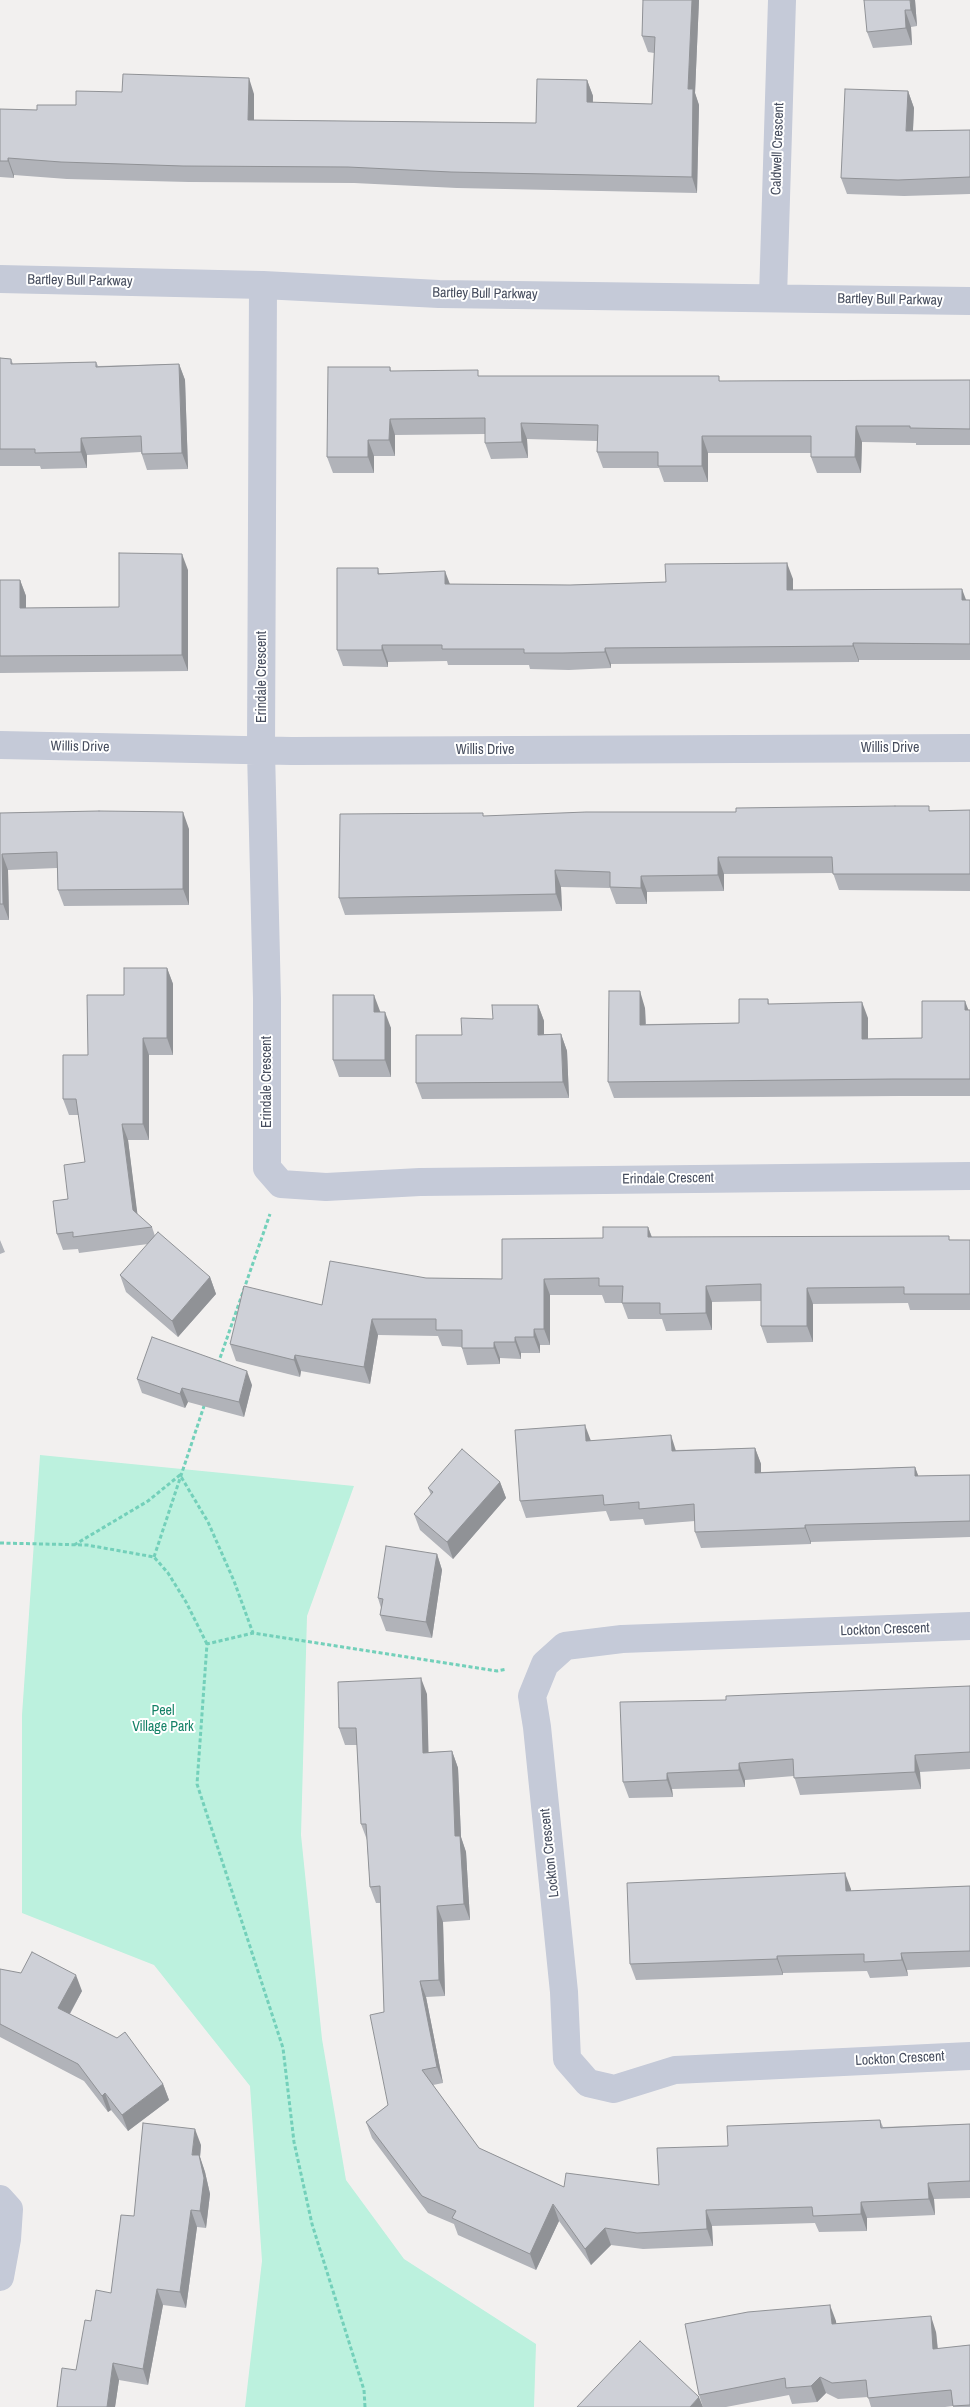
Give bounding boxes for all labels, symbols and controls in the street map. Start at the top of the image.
street label: Caldwell Crescent [768,102,788,196]
street label: Bartley Bull Parkway [27,272,133,290]
street label: Bartley Bull Parkway [432,285,538,303]
street label: Bartley Bull Parkway [837,291,943,309]
street label: Erindale Crescent [254,631,270,723]
street label: Willis Drive [51,738,109,756]
street label: Willis Drive [861,740,919,756]
street label: Willis Drive [456,742,514,758]
street label: Erindale Crescent [259,1036,275,1128]
street label: Erindale Crescent [622,1170,714,1188]
street label: Lockton Crescent [840,1620,930,1640]
park label: Peel Village Park [132,1703,194,1735]
street label: Lockton Crescent [537,1808,563,1898]
street label: Lockton Crescent [855,2048,945,2070]

